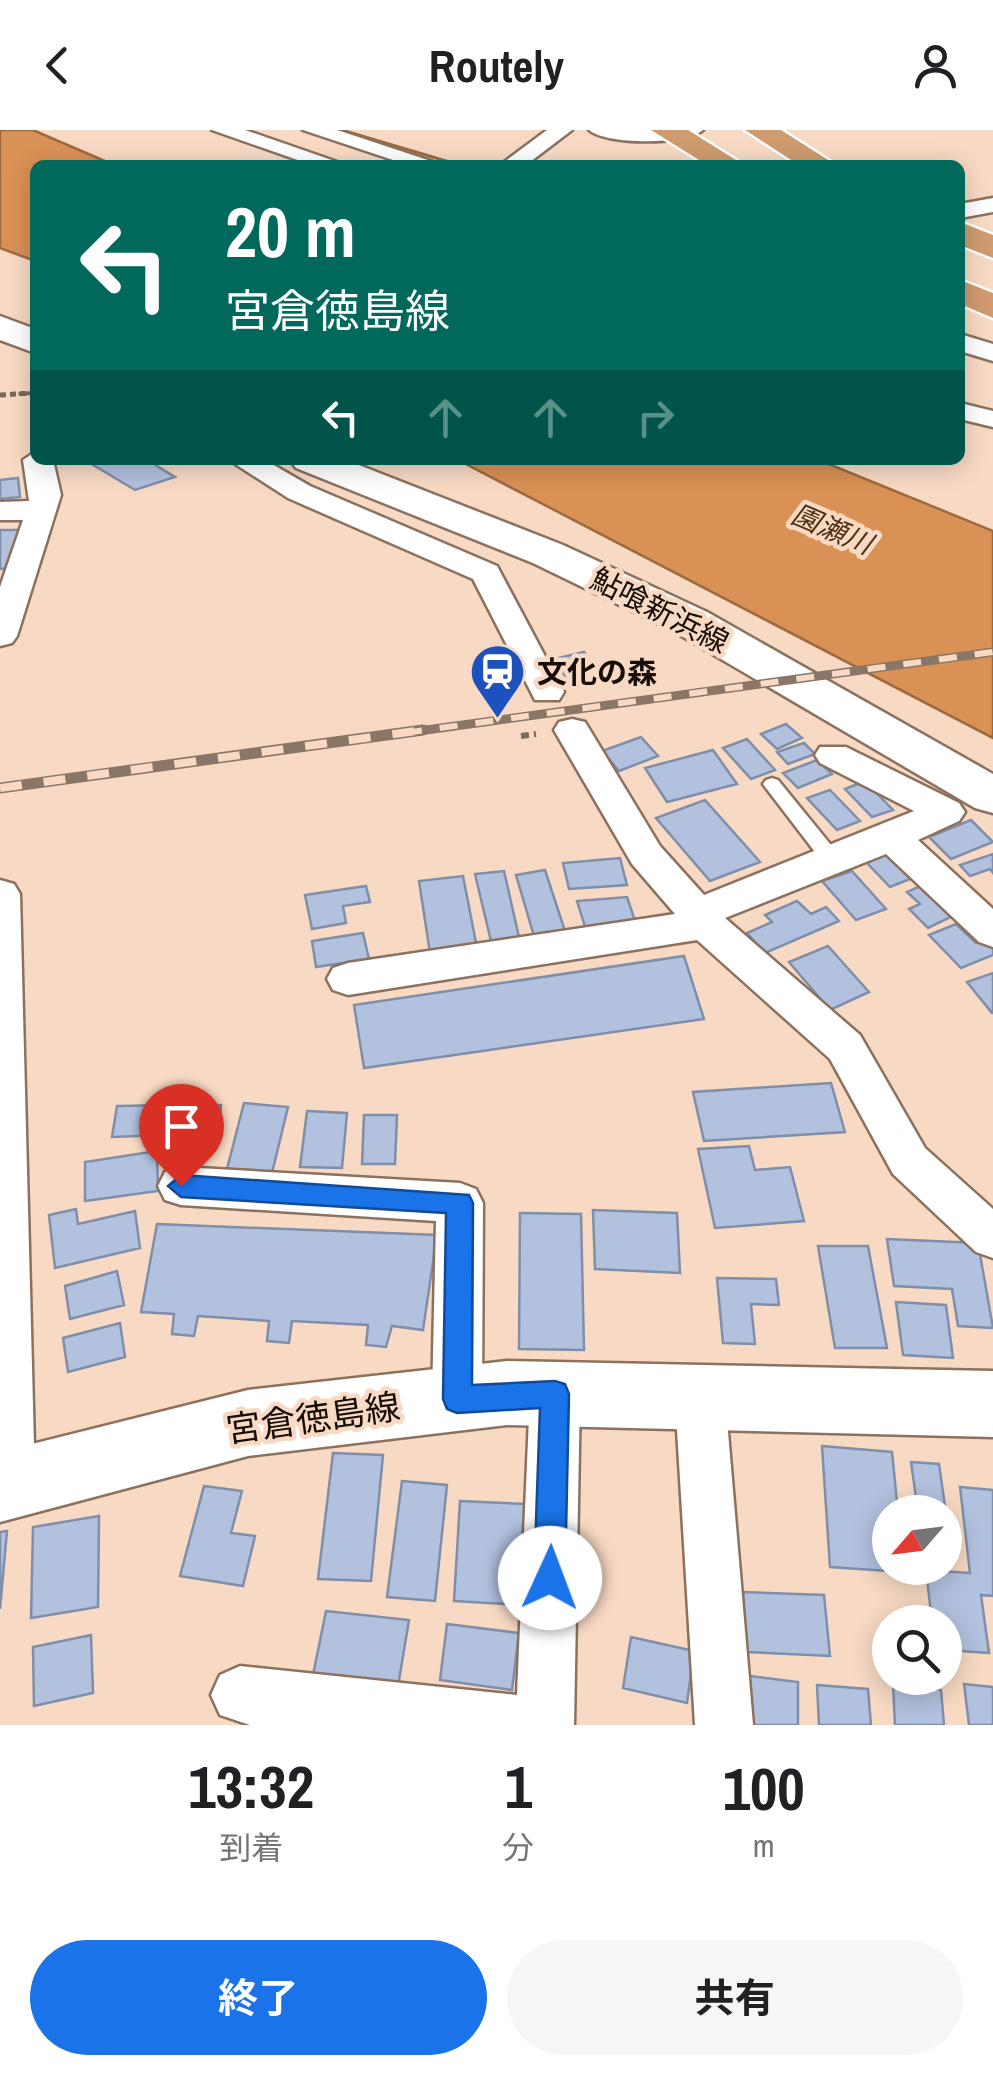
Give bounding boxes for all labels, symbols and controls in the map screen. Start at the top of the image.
text: Routely [429,35,564,96]
icon: back [30,38,85,93]
icon: person [908,38,963,93]
text: 20 m [225,185,356,279]
icon: left [60,200,190,330]
text: 宮倉徳島線 [225,280,450,341]
icon: left [313,390,368,445]
icon: ahead [418,390,473,445]
icon: ahead [523,390,578,445]
icon: right [628,390,683,445]
water label: 園瀬川 [786,495,881,564]
street label: 鮎喰新浜線 [584,558,736,662]
station icon: 文化の森 [468,642,528,721]
place label: 文化の森 [537,652,657,692]
pin [139,1084,224,1187]
icon: arrive [154,1099,209,1154]
street label: 宮倉徳島線 [223,1383,403,1453]
north arrow [872,1495,962,1585]
map controls [872,1495,962,1695]
position arrow [498,1526,602,1630]
button: search [872,1605,962,1695]
text: 13:32 [188,1746,314,1827]
text: 1 [505,1746,532,1827]
text: 100 [723,1748,805,1829]
text: m [753,1824,775,1867]
text: 到着 [219,1826,283,1869]
text: 分 [502,1826,534,1869]
button: 終了 [30,1940,487,2055]
button: 共有 [507,1940,963,2055]

